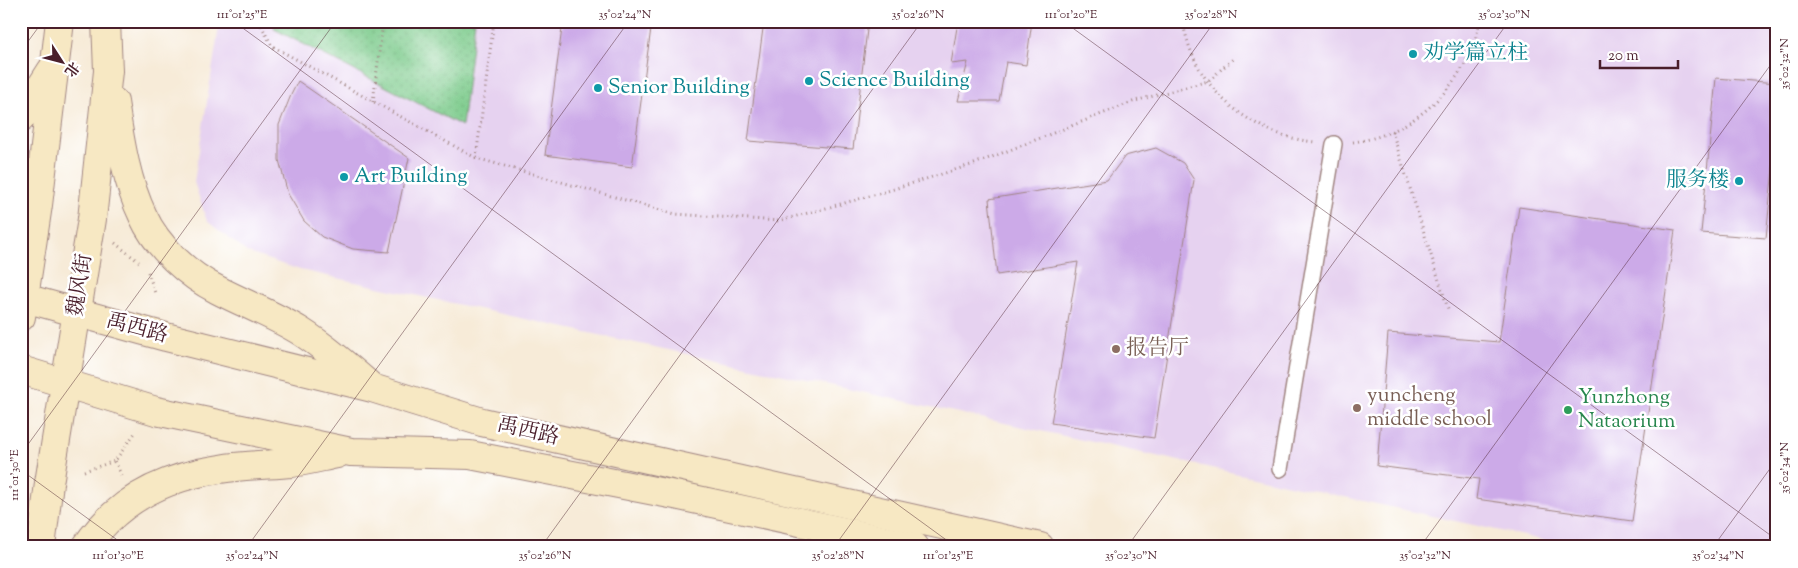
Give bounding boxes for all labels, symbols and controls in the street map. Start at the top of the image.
text: 111°01'25"E [217,6,268,24]
text: 35°02'24"N [599,6,652,24]
text: 35°02'26"N [892,6,945,24]
text: 111°01'20"E [1045,6,1098,24]
text: 35°02'28"N [1185,6,1238,24]
text: 35°02'30"N [1478,6,1530,24]
north arrow [38,38,88,88]
scale bar [1600,38,1678,70]
text: 35°02'32"N [1776,38,1794,90]
place label: 劝学篇立柱 [1423,39,1528,69]
text: 20 m [1608,46,1639,67]
marker: 劝学篇立柱 [1407,48,1419,60]
text: 北 [59,57,83,80]
place label: Science Building [819,66,970,96]
place label: Senior Building [608,73,750,103]
marker: Science Building [803,75,815,87]
marker: Senior Building [592,82,604,94]
place label: Art Building [354,162,467,192]
place label: 服务楼 [1666,166,1729,196]
marker: Art Building [338,171,350,183]
marker: 服务楼 [1733,175,1745,187]
street label: 魏风街 [61,252,101,318]
street label: 禹西路 [103,306,171,352]
place label: 报告厅 [1126,334,1189,364]
marker: 报告厅 [1110,343,1122,355]
place label: yuncheng middle school [1367,381,1492,435]
place label: Yunzhong Nataorium [1578,383,1675,437]
marker: yuncheng middle school [1351,402,1363,414]
marker: Yunzhong Nataorium [1562,404,1574,416]
street label: 禹西路 [494,410,562,454]
text: 35°02'34"N [1776,442,1794,494]
text: 111°01'30"E [6,448,24,501]
text: 111°01'30"E [92,547,145,565]
text: 35°02'24"N [226,547,279,565]
text: 35°02'26"N [519,547,572,565]
text: 35°02'28"N [812,547,865,565]
text: 111°01'25"E [923,547,974,565]
text: 35°02'30"N [1105,547,1157,565]
text: 35°02'32"N [1399,547,1451,565]
text: 35°02'34"N [1692,547,1744,565]

